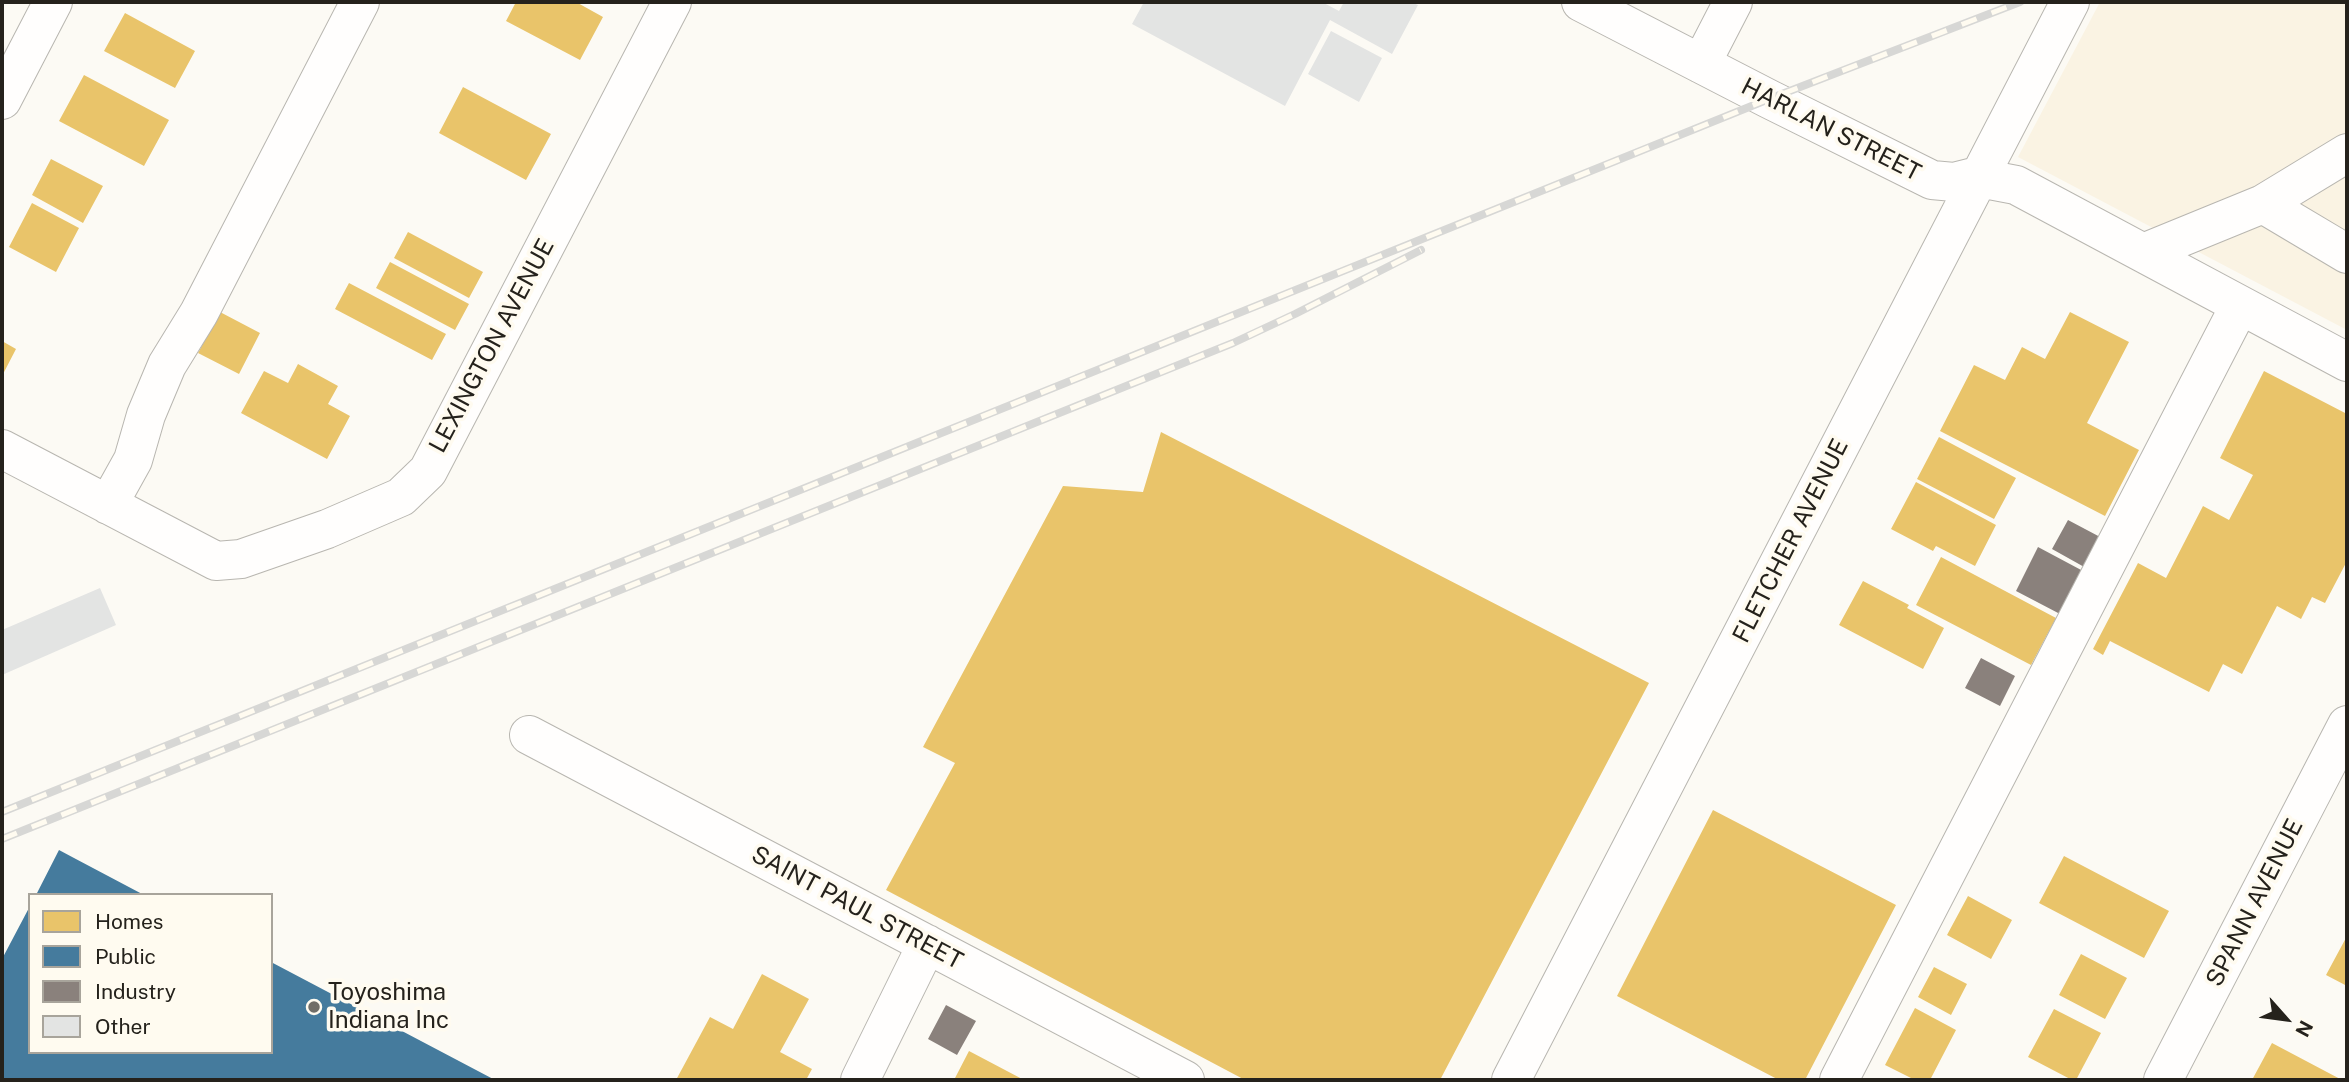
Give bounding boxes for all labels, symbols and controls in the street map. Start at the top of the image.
street label: HARLAN STREET [1736,72,1926,188]
street label: LEXINGTON AVENUE [423,234,561,458]
street label: FLETCHER AVENUE [1727,434,1855,648]
street label: SPANN AVENUE [2200,814,2310,992]
street label: SAINT PAUL STREET [746,840,968,976]
legend [28,893,273,1054]
text: Homes [95,909,163,934]
text: Public [95,944,156,969]
text: Industry [95,979,176,1004]
place label: Toyoshima Indiana Inc [328,979,449,1035]
north arrow [2251,984,2321,1054]
marker: Toyoshima Indiana Inc [306,999,322,1015]
text: Other [95,1014,151,1039]
text: N [2291,1017,2318,1041]

